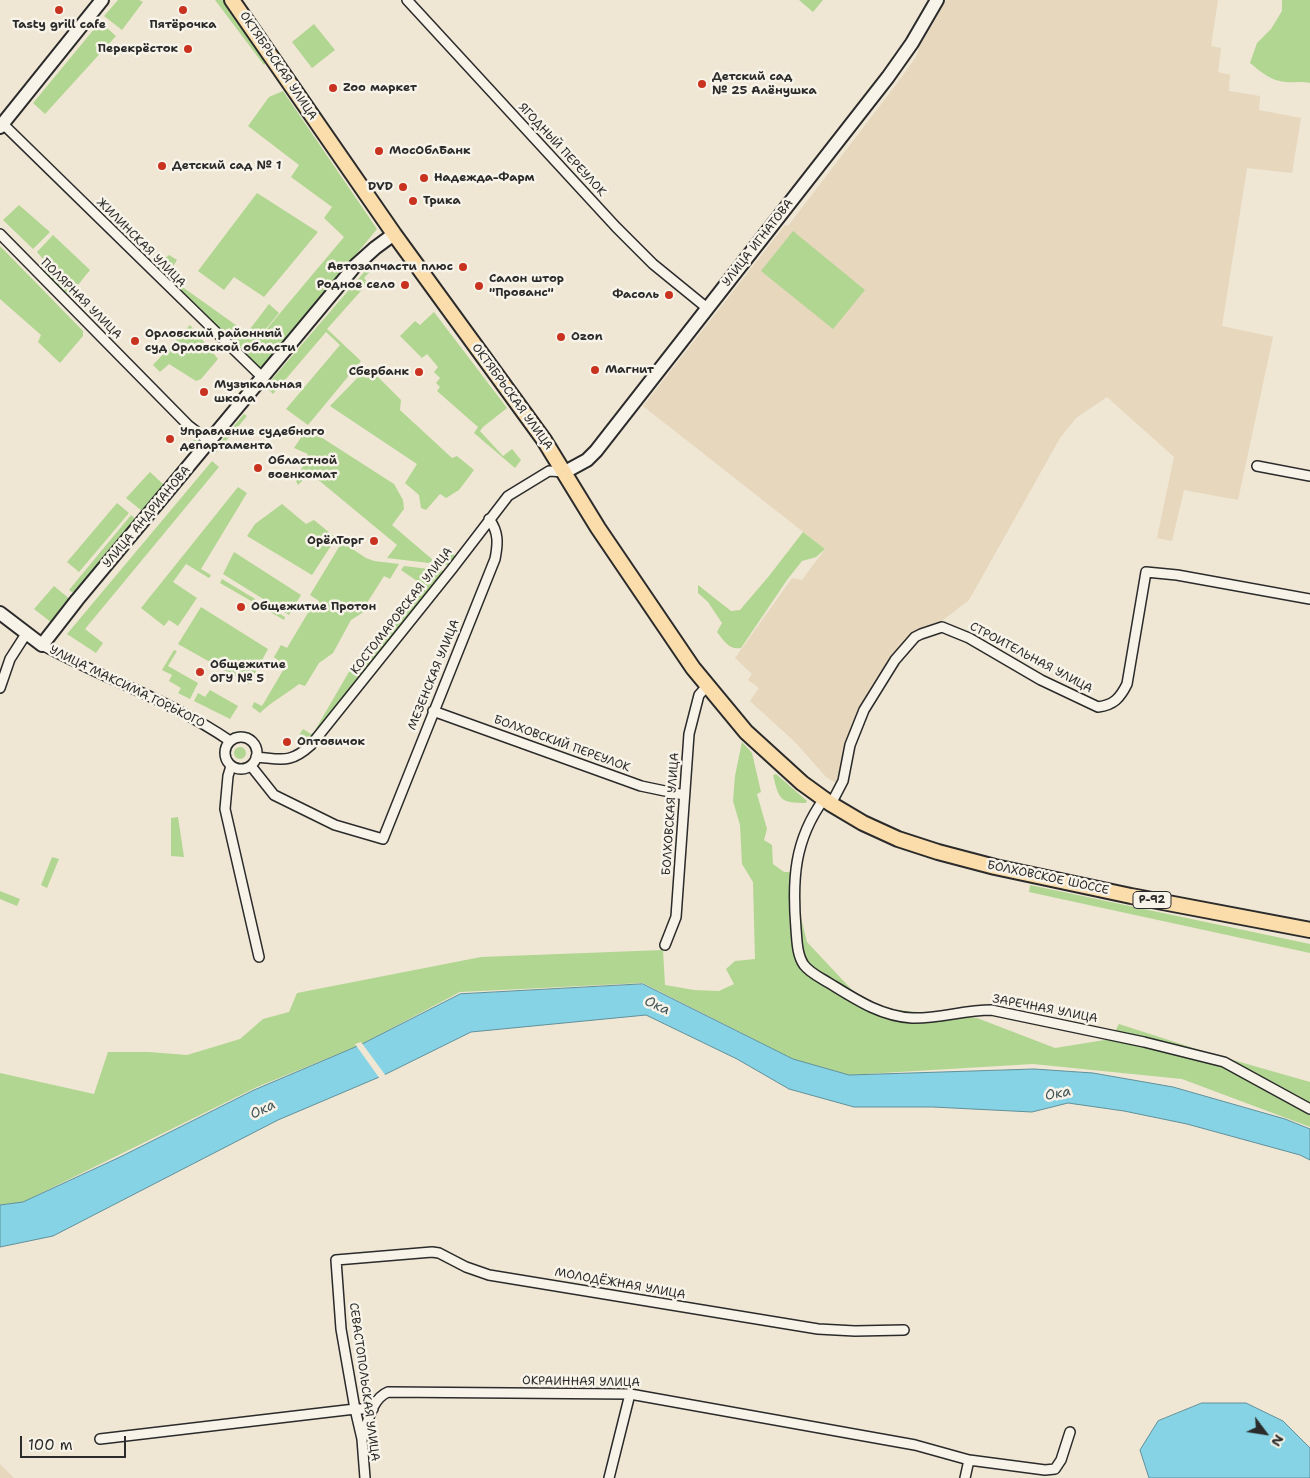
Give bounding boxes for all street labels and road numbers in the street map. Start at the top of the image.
street label: ОКТЯБРЬСКАЯ УЛИЦА [236,9,320,123]
street label: ЯГОДНЫЙ ПЕРЕУЛОК [515,100,609,200]
street label: ЖИЛИНСКАЯ УЛИЦА [93,195,189,291]
street label: УЛИЦА ИГНАТОВА [720,197,796,289]
street label: ПОЛЯРНАЯ УЛИЦА [38,256,124,342]
street label: ОКТЯБРЬСКАЯ УЛИЦА [469,341,555,453]
street label: УЛИЦА АНДРИАНОВА [100,463,194,571]
street label: КОСТОМАРОВСКАЯ УЛИЦА [348,545,456,677]
street label: МЕЗЕНСКАЯ УЛИЦА [405,618,463,732]
street label: СТРОИТЕЛЬНАЯ УЛИЦА [967,619,1095,697]
street label: УЛИЦА МАКСИМА ГОРЬКОГО [47,643,207,731]
street label: БОЛХОВСКИЙ ПЕРЕУЛОК [492,713,632,775]
street label: БОЛХОВСКАЯ УЛИЦА [660,752,682,876]
street label: БОЛХОВСКОЕ ШОССЕ [986,858,1110,898]
road number: Р-92 [1133,892,1171,908]
street label: ЗАРЕЧНАЯ УЛИЦА [991,992,1099,1026]
street label: МОЛОДЁЖНАЯ УЛИЦА [553,1265,687,1303]
street label: СЕВАСТОПОЛЬСКАЯ УЛИЦА [346,1302,382,1462]
street label: ОКРАИННАЯ УЛИЦА [522,1374,640,1390]

